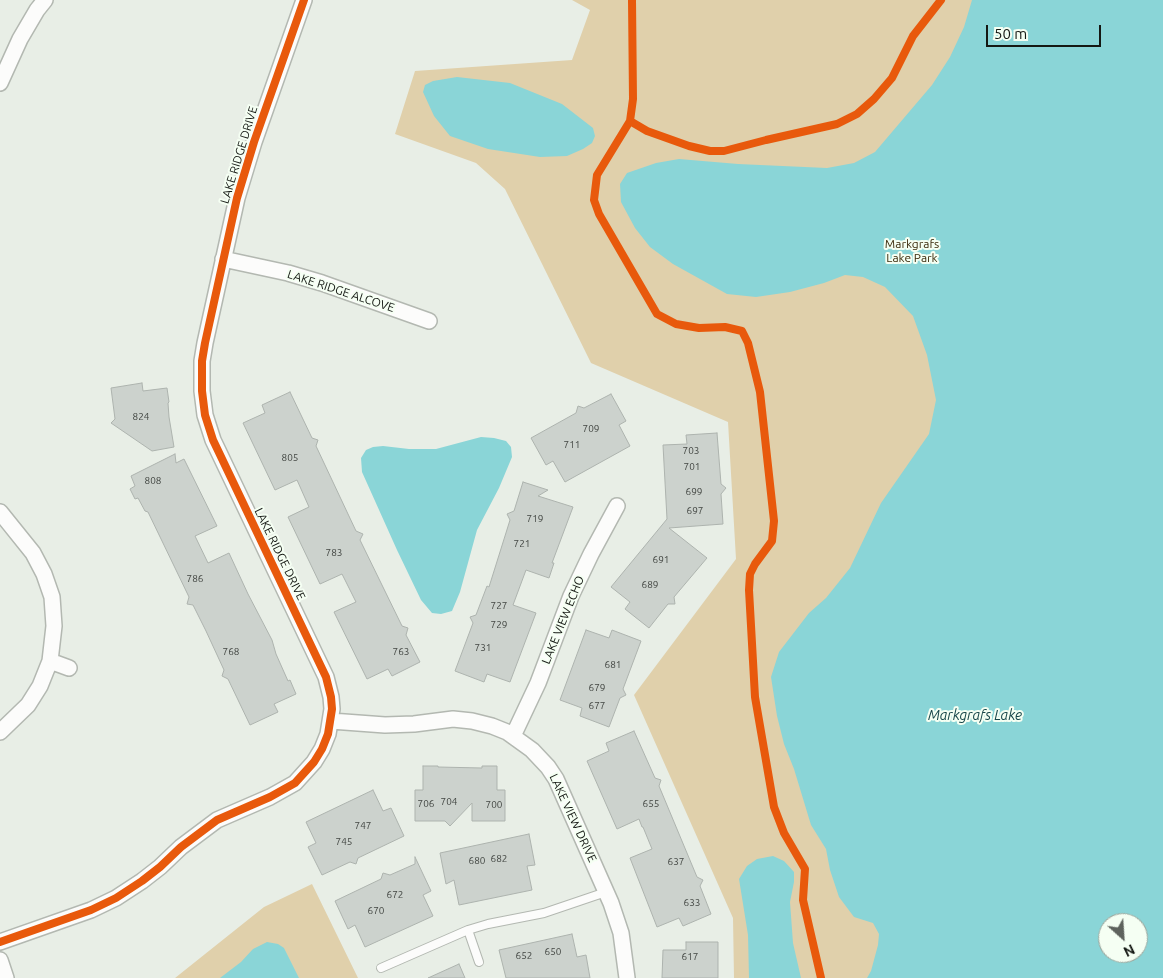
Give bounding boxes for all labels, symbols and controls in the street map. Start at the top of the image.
scale bar [988,15,1103,47]
text: 50 m [994,25,1027,42]
street label: LAKE RIDGE DRIVE [217,105,261,205]
park label: Markgrafs Lake Park [885,237,939,265]
street label: LAKE RIDGE ALCOVE [286,267,396,315]
house number: 824 [133,411,149,423]
house number: 709 [583,423,599,435]
house number: 711 [564,439,580,451]
house number: 703 [683,445,699,457]
house number: 805 [282,452,298,464]
house number: 701 [684,461,700,473]
house number: 808 [145,475,161,487]
house number: 699 [686,486,702,498]
house number: 697 [687,505,703,517]
street label: LAKE RIDGE DRIVE [251,506,309,602]
house number: 719 [527,513,543,525]
house number: 721 [514,538,530,550]
house number: 783 [326,547,342,559]
house number: 691 [653,554,669,566]
house number: 786 [187,573,203,585]
street label: LAKE VIEW ECHO [539,574,587,666]
house number: 689 [642,579,658,591]
house number: 727 [491,600,507,612]
house number: 729 [491,619,507,631]
house number: 731 [475,642,491,654]
house number: 768 [223,646,239,658]
house number: 763 [393,646,409,658]
house number: 681 [605,659,621,671]
house number: 679 [589,682,605,694]
house number: 677 [589,700,605,712]
water label: Markgrafs Lake [928,707,1022,723]
street label: LAKE VIEW DRIVE [546,772,600,864]
house number: 704 [441,796,457,808]
house number: 706 [418,798,434,810]
house number: 655 [643,798,659,810]
house number: 700 [486,799,502,811]
house number: 747 [355,820,371,832]
house number: 745 [336,836,352,848]
house number: 682 [491,853,507,865]
house number: 680 [469,855,485,867]
house number: 637 [668,856,684,868]
house number: 672 [387,889,403,901]
house number: 633 [684,897,700,909]
house number: 670 [368,905,384,917]
north arrow [1098,913,1148,963]
text: N [1121,941,1137,960]
house number: 650 [545,946,561,958]
house number: 652 [516,950,532,962]
house number: 617 [682,951,698,963]

